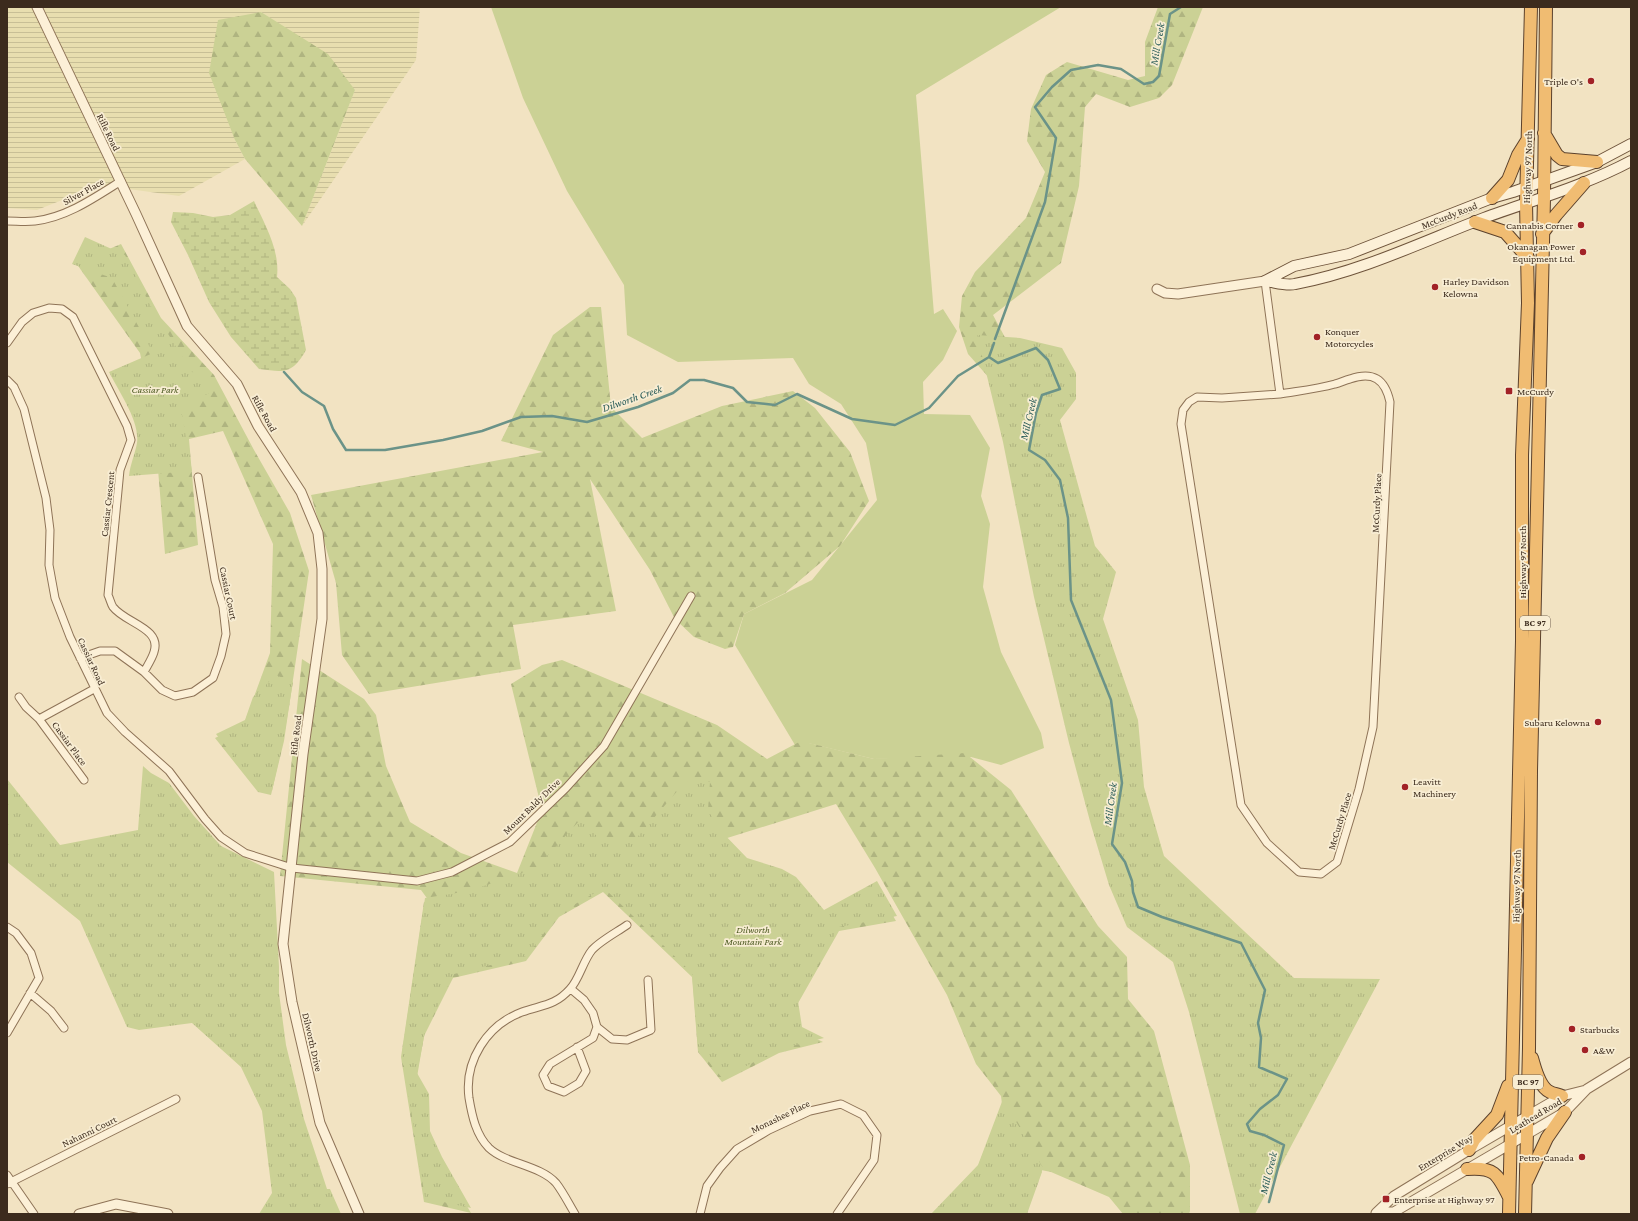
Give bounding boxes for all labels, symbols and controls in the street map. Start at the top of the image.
water label: Mill Creek [1147,21,1167,67]
place label: Triple O's [1544,76,1583,87]
marker: Triple O's [1586,76,1596,86]
street label: Rifle Road [95,112,123,153]
street label: Highway 97 North [1521,130,1534,204]
street label: Silver Place [61,175,106,207]
street label: McCurdy Road [1420,200,1479,231]
place label: Cannabis Corner [1506,220,1573,231]
marker: Cannabis Corner [1576,220,1586,230]
place label: Okanagan Power Equipment Ltd. [1507,241,1575,264]
marker: Okanagan Power Equipment Ltd. [1578,247,1588,257]
place label: Harley Davidson Kelowna [1443,276,1510,299]
marker: Harley Davidson Kelowna [1430,282,1440,292]
place label: Konquer Motorcycles [1325,326,1374,349]
marker: Konquer Motorcycles [1312,332,1322,342]
water label: Dilworth Creek [601,382,665,414]
park label: Cassiar Park [132,384,179,395]
marker: McCurdy [1504,386,1514,396]
place label: McCurdy [1517,386,1554,397]
street label: Rifle Road [250,393,279,434]
water label: Mill Creek [1017,396,1039,442]
street label: Cassiar Crescent [99,470,116,537]
street label: McCurdy Place [1369,472,1384,533]
street label: Highway 97 North [1517,525,1528,598]
street label: Cassiar Court [218,566,240,621]
road number: BC 97 [1520,616,1550,630]
street label: Cassiar Road [76,636,108,687]
street label: Rifle Road [288,714,303,756]
place label: Subaru Kelowna [1525,717,1590,728]
marker: Subaru Kelowna [1593,717,1603,727]
street label: Cassiar Place [50,719,90,768]
street label: Mount Baldy Drive [500,776,563,836]
place label: Leavitt Machinery [1413,776,1456,799]
water label: Mill Creek [1101,781,1119,827]
marker: Leavitt Machinery [1400,782,1410,792]
street label: McCurdy Place [1326,791,1354,851]
street label: Highway 97 North [1510,849,1523,922]
park label: Dilworth Mountain Park [723,924,782,947]
street label: Dilworth Drive [300,1012,325,1073]
marker: Starbucks [1567,1024,1577,1034]
place label: Starbucks [1580,1024,1619,1035]
marker: A&W [1580,1045,1590,1055]
place label: A&W [1593,1045,1615,1056]
road number: BC 97 [1513,1075,1543,1089]
street label: Leathead Road [1507,1095,1564,1135]
street label: Monashee Place [749,1097,812,1135]
street label: Nahanni Court [60,1113,119,1149]
street label: Enterprise Way [1416,1132,1475,1173]
water label: Mill Creek [1257,1150,1279,1196]
place label: Petro-Canada [1519,1152,1574,1163]
marker: Petro-Canada [1577,1152,1587,1162]
marker: Enterprise at Highway 97 [1381,1194,1391,1204]
place label: Enterprise at Highway 97 [1394,1194,1495,1205]

